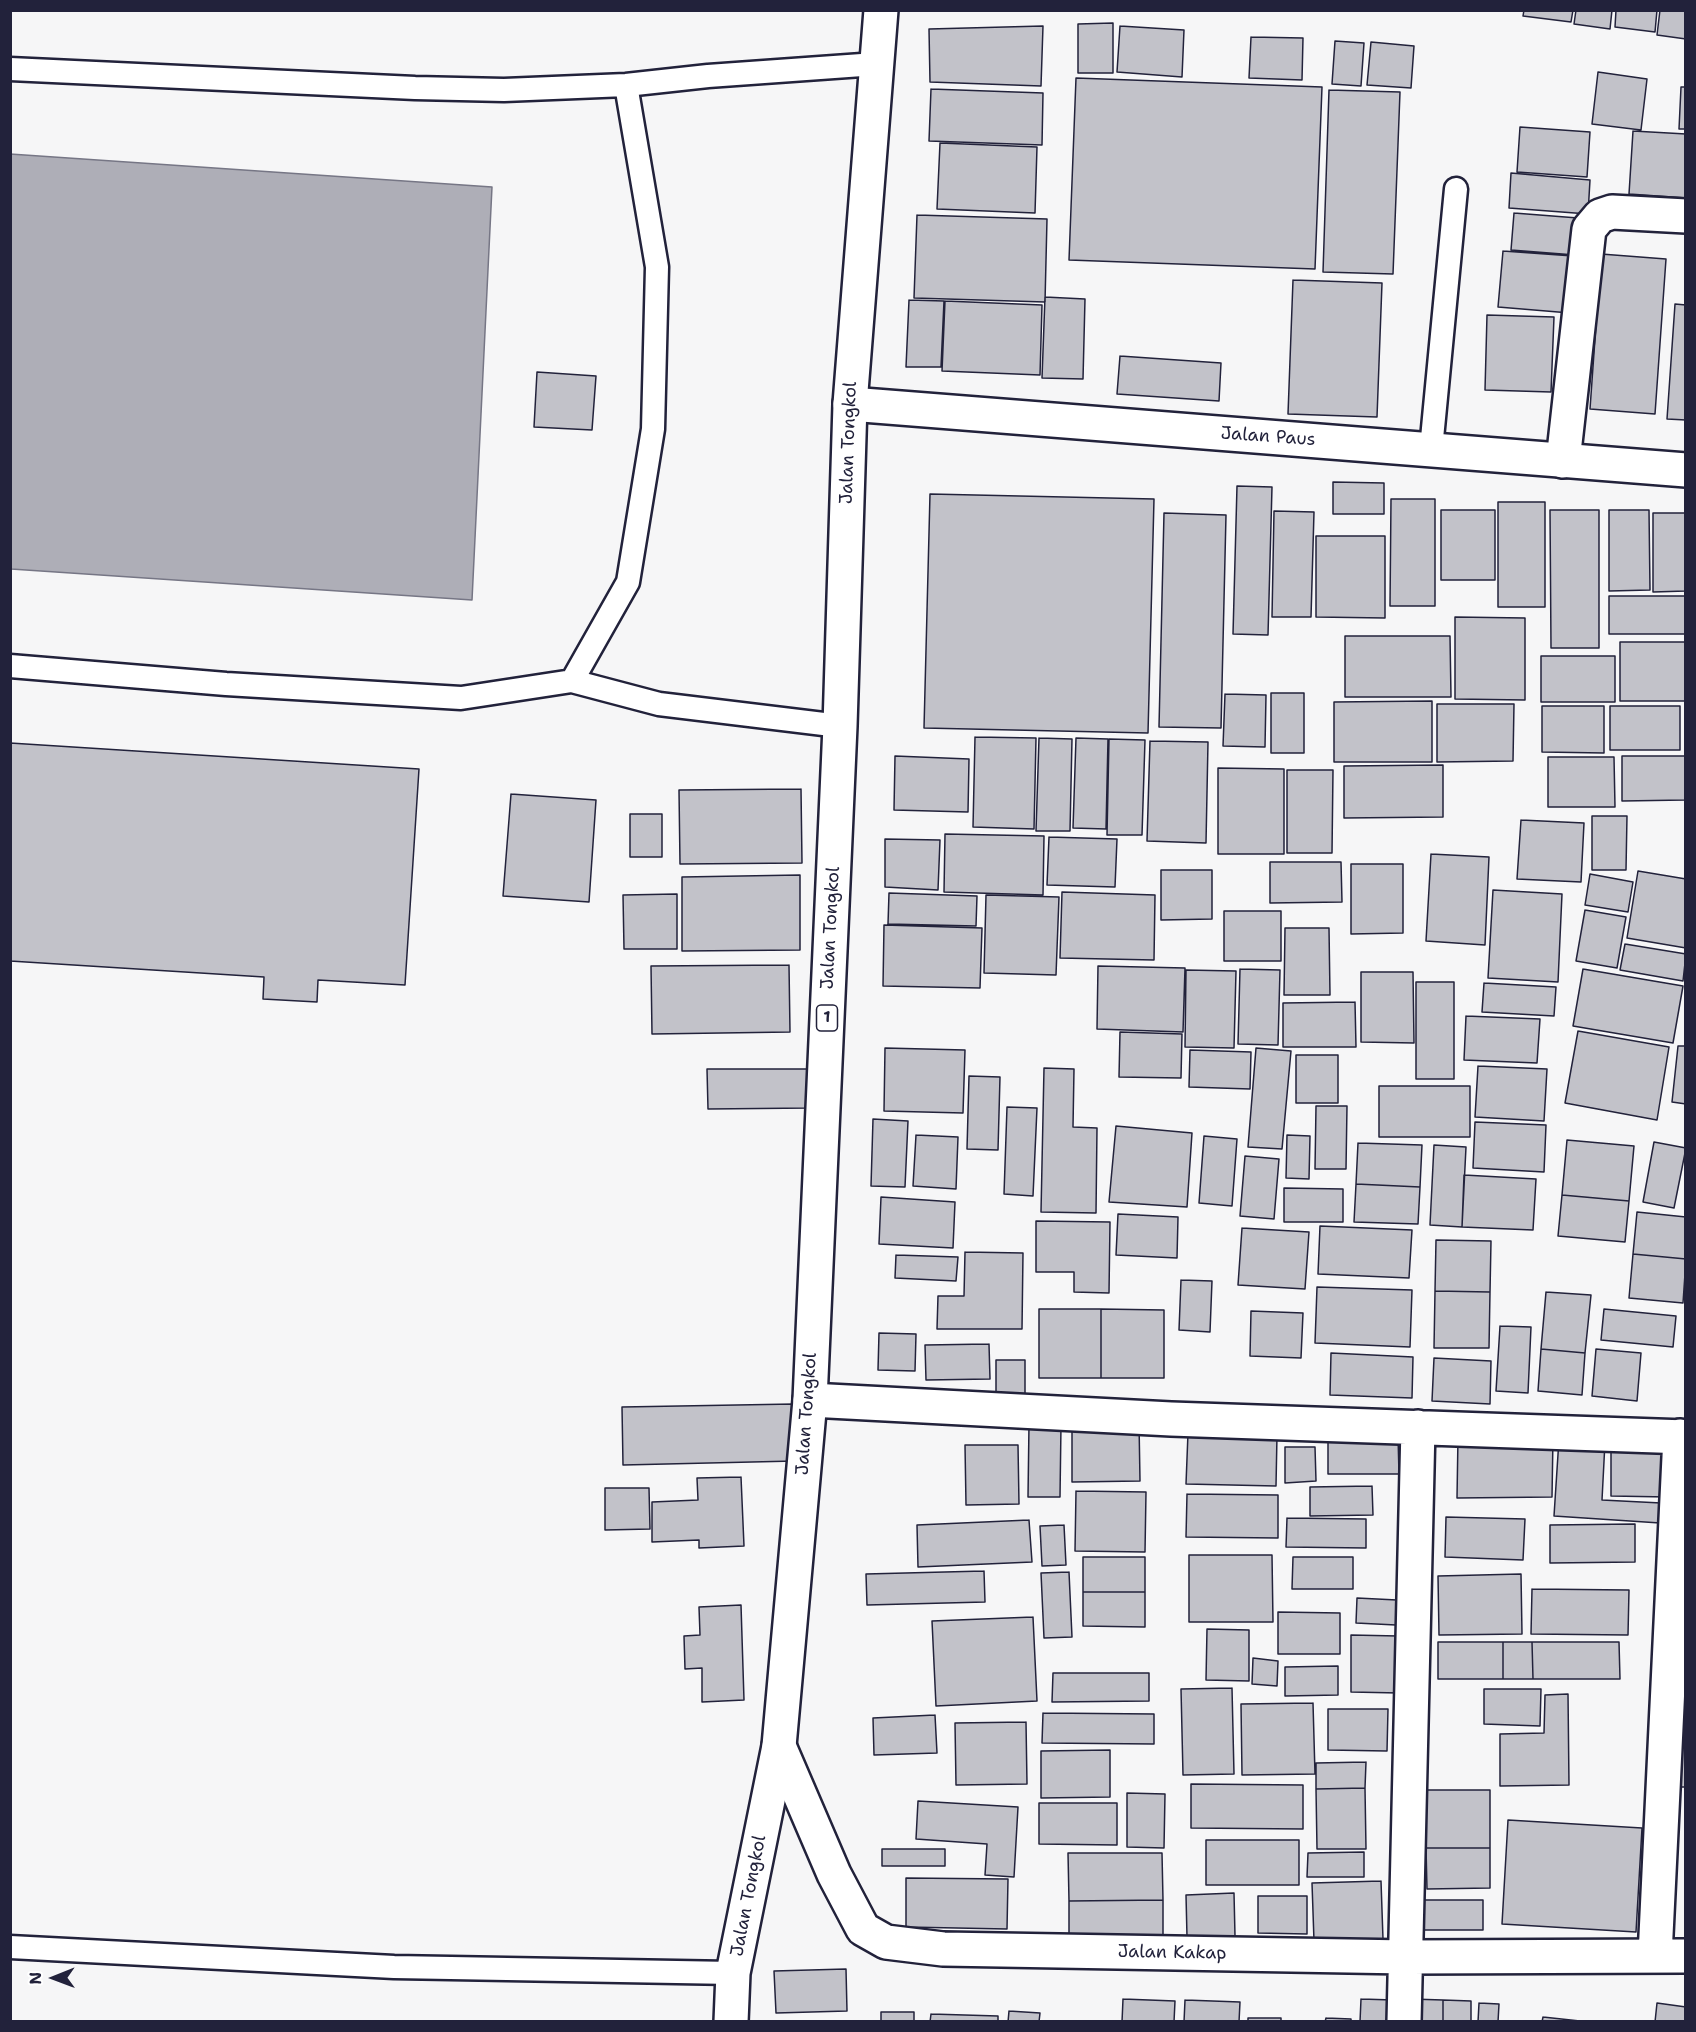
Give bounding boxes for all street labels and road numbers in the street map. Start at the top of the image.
street label: Jalan Tongkol [836,381,862,505]
street label: Jalan Paus [1220,423,1316,451]
street label: Jalan Tongkol [817,866,845,990]
road number: 1 [816,1005,838,1031]
street label: Jalan Tongkol [792,1352,822,1476]
street label: Jalan Tongkol [727,1834,771,1958]
street label: Jalan Kakap [1117,1941,1227,1965]

